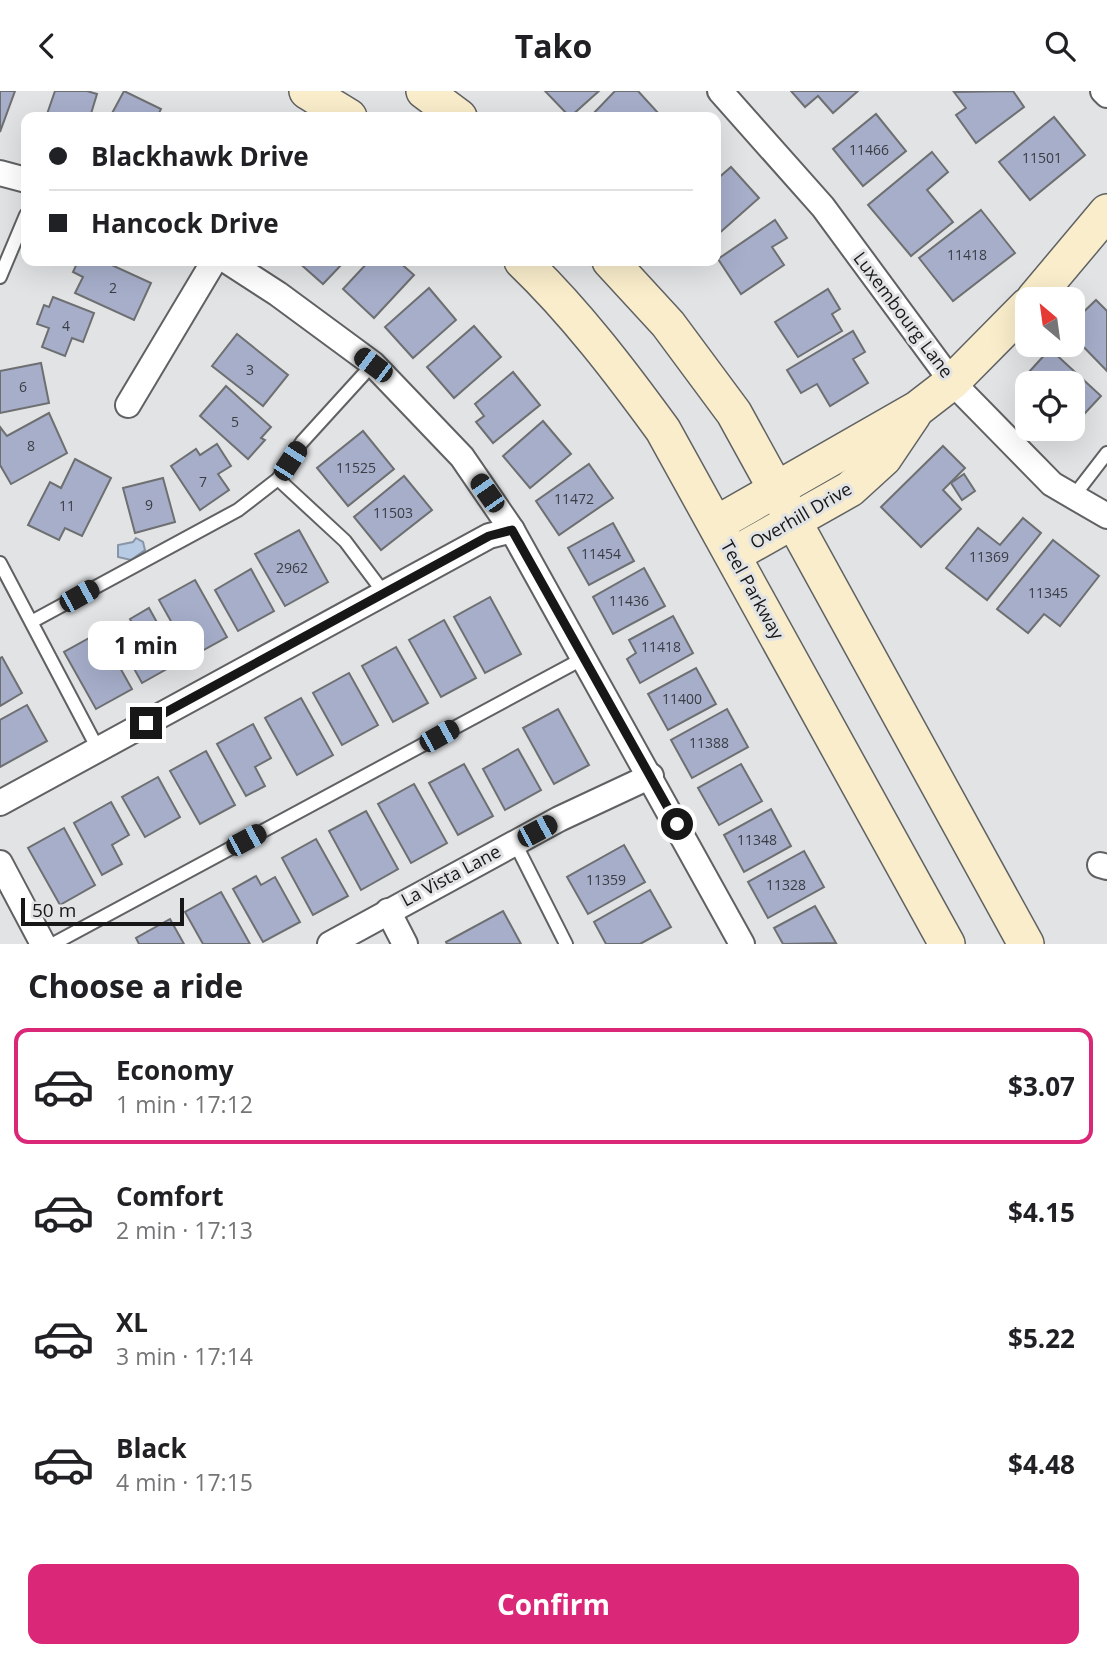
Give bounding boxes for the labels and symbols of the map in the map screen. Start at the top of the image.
house number: 11466 [849,140,889,159]
house number: 11501 [1022,148,1062,167]
house number: 11418 [947,245,987,264]
street label: Luxembourg Lane [849,247,959,382]
house number: 2 [109,278,117,297]
north arrow [1015,287,1085,357]
house number: 4 [62,316,70,335]
car [350,344,397,386]
house number: 3 [246,360,254,379]
house number: 6 [19,377,27,396]
house number: 5 [231,412,239,431]
house number: 8 [27,436,35,455]
car [270,438,311,484]
house number: 11525 [336,458,376,477]
car [467,470,508,516]
house number: 7 [199,472,207,491]
street label: Overhill Drive [745,476,856,554]
house number: 11472 [554,489,594,508]
house number: 9 [145,495,153,514]
house number: 11 [59,496,75,515]
house number: 11503 [373,503,413,522]
street label: Teel Parkway [716,536,790,644]
house number: 11454 [581,544,621,563]
house number: 11369 [969,547,1009,566]
house number: 2962 [276,558,308,577]
car [56,577,103,615]
house number: 11345 [1028,583,1068,602]
house number: 11436 [609,591,649,610]
callout: 1 min [88,621,204,671]
house number: 11418 [641,637,681,656]
house number: 11400 [662,689,702,708]
route end [130,707,162,739]
car [416,717,463,755]
house number: 11388 [689,733,729,752]
route start [661,808,693,840]
car [514,812,561,850]
car [223,821,270,859]
house number: 11348 [737,830,777,849]
street label: La Vista Lane [397,839,505,911]
house number: 11359 [586,870,626,889]
house number: 11328 [766,875,806,894]
scale bar [21,895,184,927]

